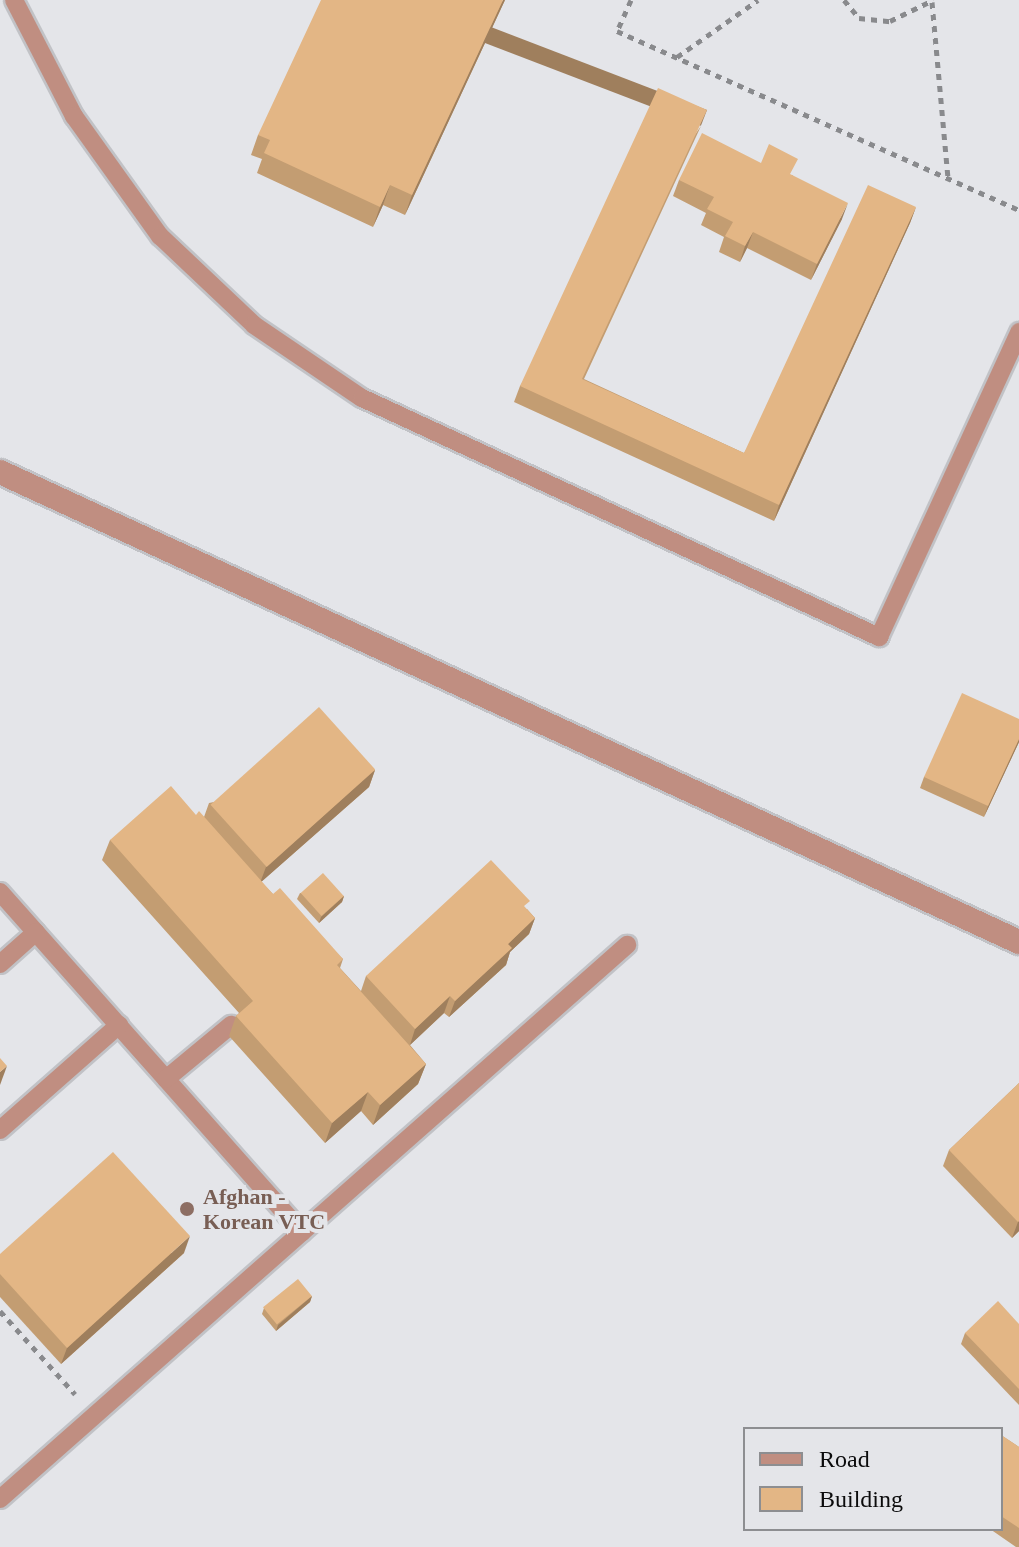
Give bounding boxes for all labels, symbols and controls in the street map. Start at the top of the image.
place label: Afghan - Korean VTC [203,1183,328,1234]
marker: Afghan - Korean VTC [178,1200,196,1218]
legend [743,1427,1003,1531]
text: Road [819,1446,870,1472]
text: Building [819,1486,903,1512]

